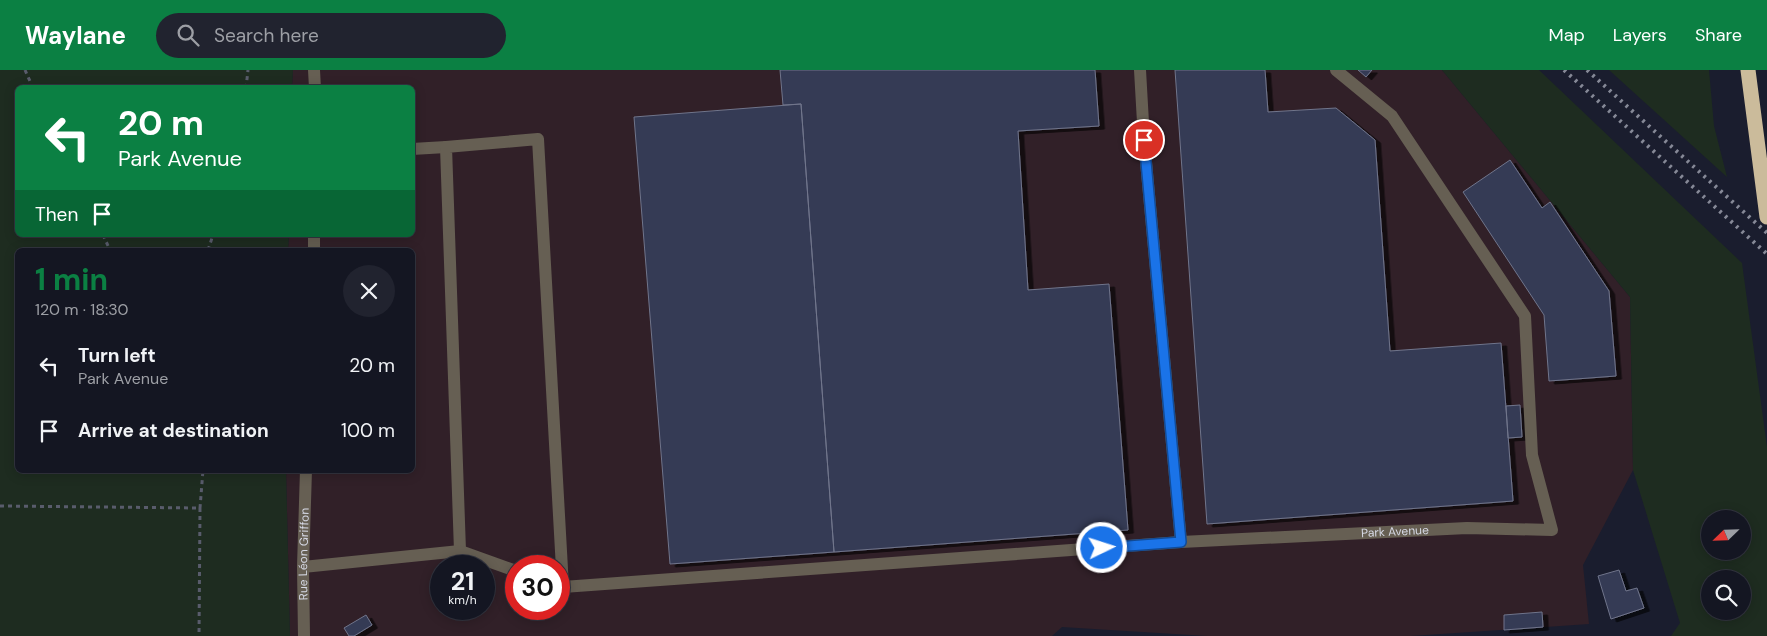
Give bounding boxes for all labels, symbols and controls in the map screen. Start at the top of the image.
search box [156,13,506,58]
text: Waylane [25,20,126,51]
icon: search [174,21,202,49]
text: Search here [214,23,319,48]
text: Map [1549,23,1585,47]
text: Layers [1613,23,1667,47]
text: Share [1695,23,1742,47]
text: 20 m [118,100,204,146]
icon: left [35,105,100,170]
pin [1123,119,1165,161]
icon: arrive [1130,126,1158,154]
text: Park Avenue [118,144,242,173]
icon: arrive [88,200,116,228]
text: Then [35,202,78,227]
text: 1 min [35,260,108,299]
button: close [343,265,395,317]
text: 120 m · 18:30 [35,299,129,320]
text: Turn left [78,343,156,368]
icon: left [35,352,63,380]
text: 20 m [349,353,395,378]
text: Park Avenue [78,368,168,389]
icon: arrive [35,417,63,445]
text: Arrive at destination [78,418,269,443]
text: 100 m [341,418,395,443]
street label: Rue Léon Griffon [295,507,313,600]
north arrow [1701,510,1751,560]
map controls [1701,510,1751,620]
position arrow [1075,521,1127,573]
street label: Park Avenue [1361,522,1429,541]
speed limit sign: 30 [505,555,570,620]
text: 21 [451,565,474,598]
button: search [1701,570,1751,620]
text: km/h [448,592,477,608]

